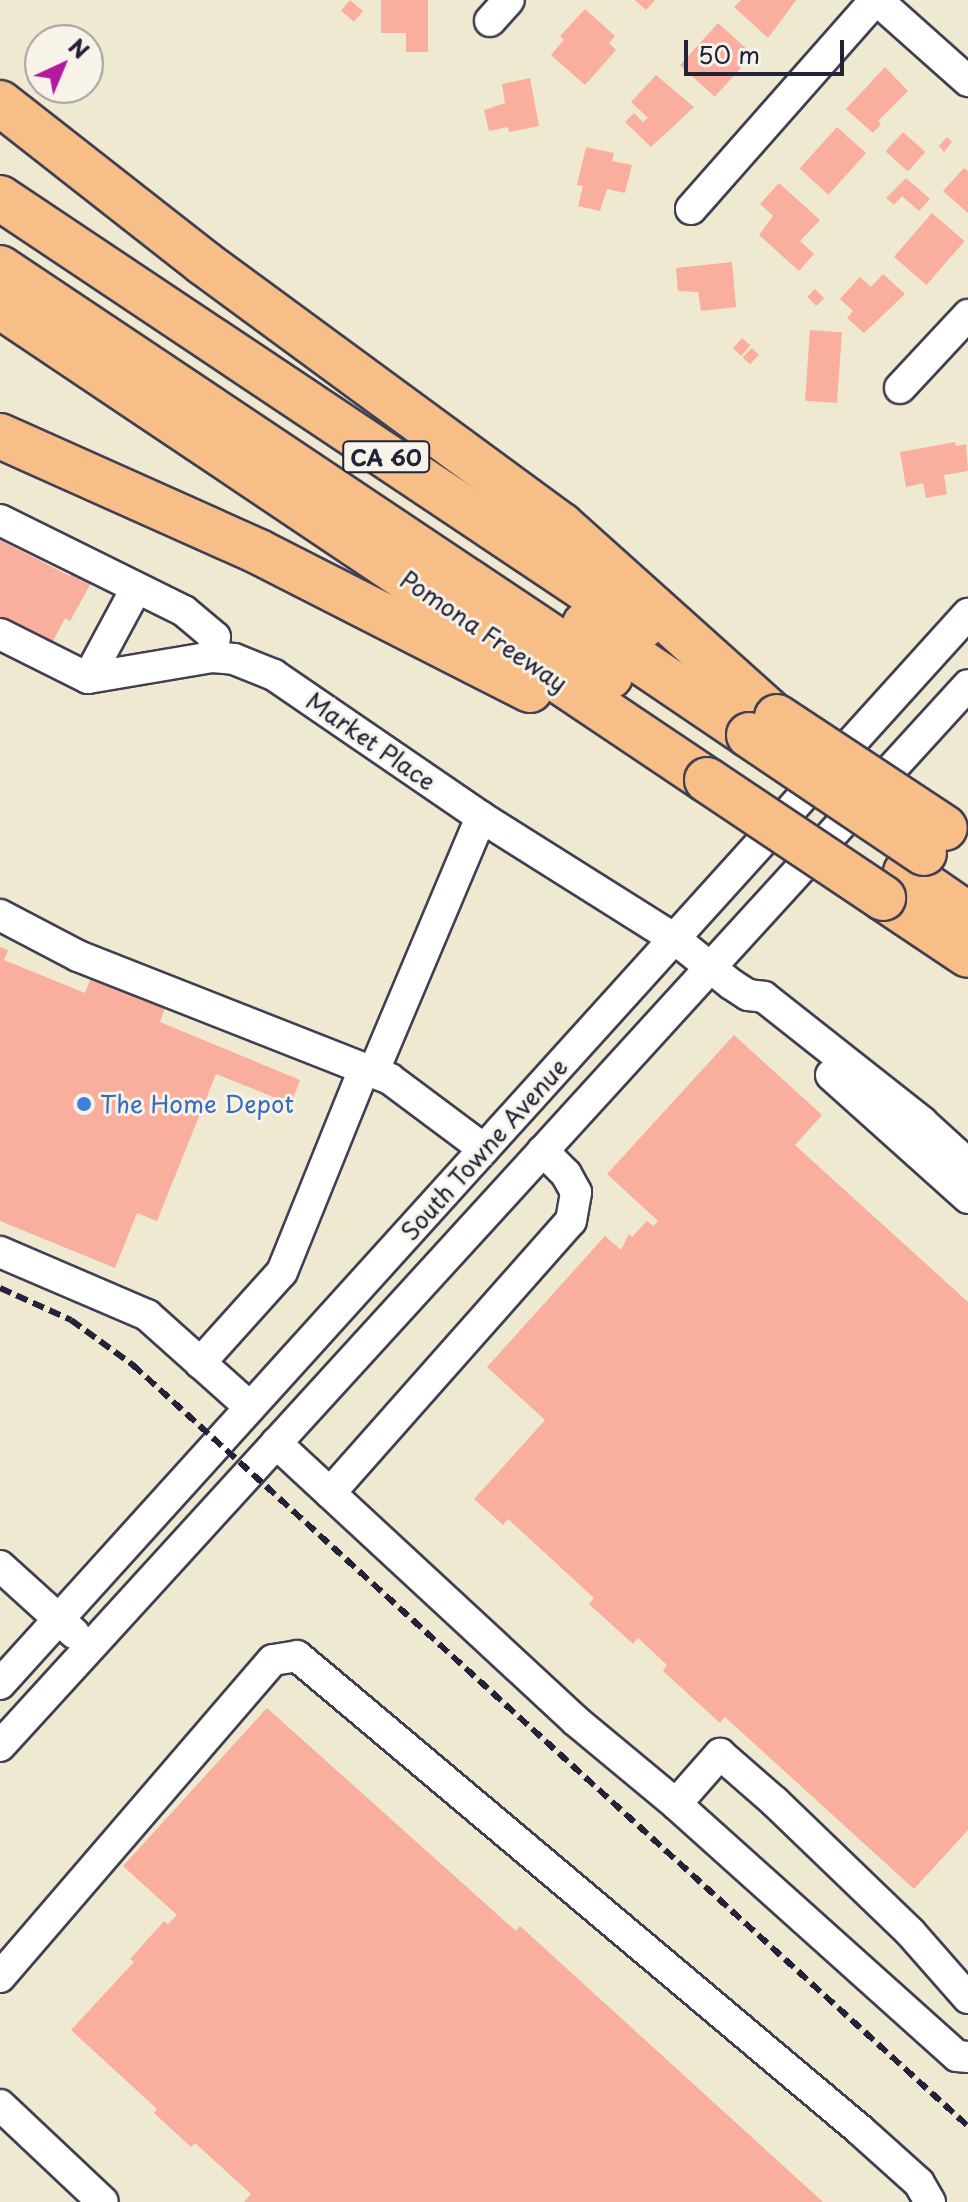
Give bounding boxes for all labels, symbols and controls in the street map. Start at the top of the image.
north arrow [24,24,104,104]
scale bar [688,24,848,74]
text: N [62,30,97,66]
text: 50 m [698,36,760,72]
road number: CA 60 [340,439,432,475]
street label: Pomona Freeway [394,564,574,698]
street label: Market Place [300,685,442,797]
street label: South Towne Avenue [395,1052,573,1246]
place label: The Home Depot [100,1090,295,1118]
marker: The Home Depot [75,1095,93,1113]

